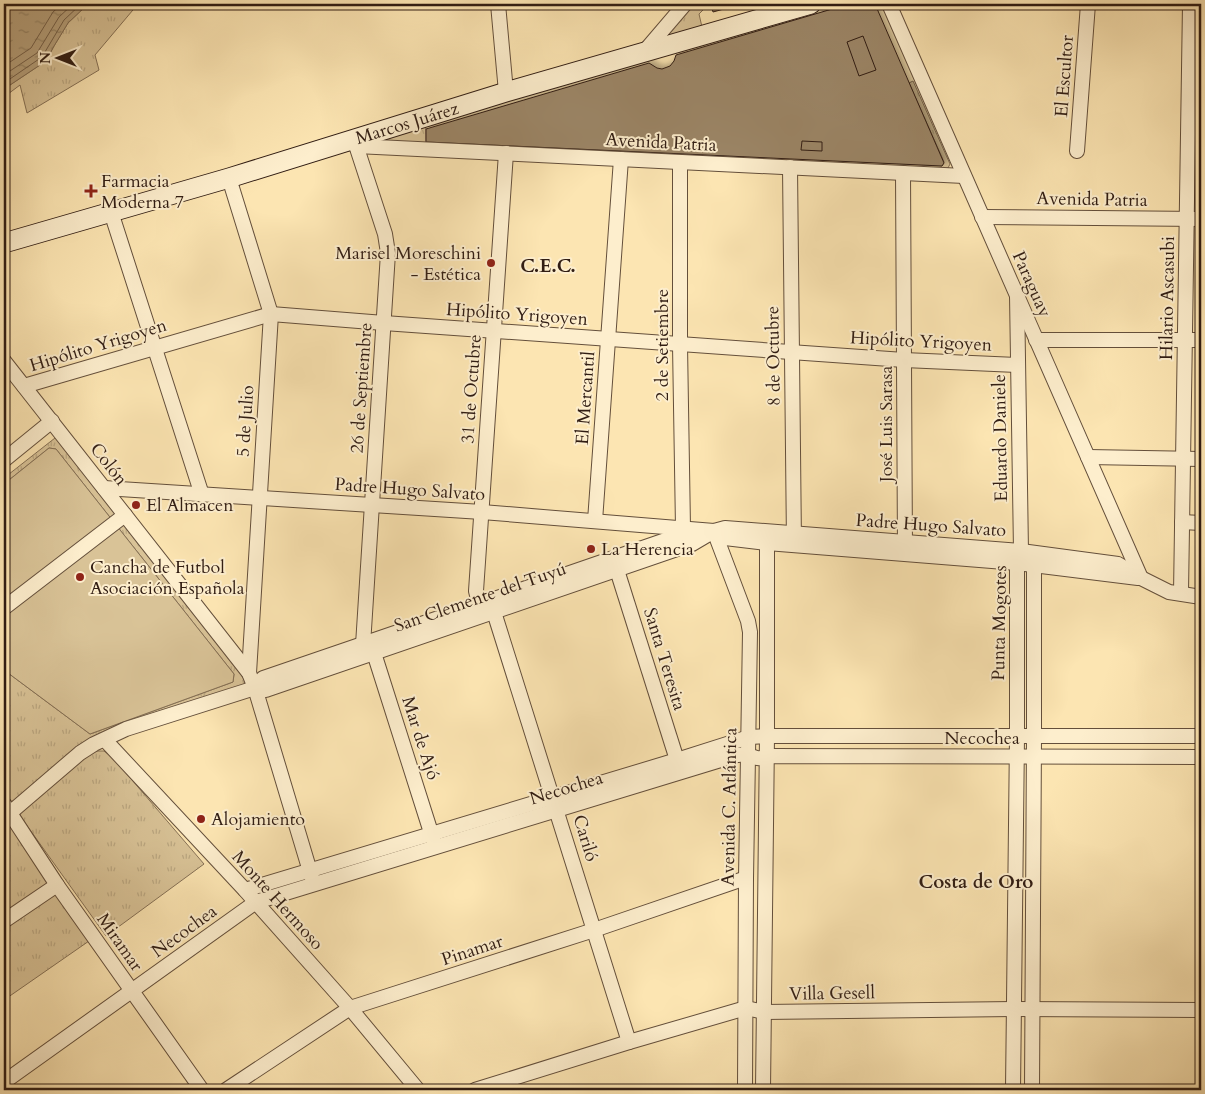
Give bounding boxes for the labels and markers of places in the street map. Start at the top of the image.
place label: Farmacia Moderna 7 [101,169,184,215]
marker: Farmacia Moderna 7 [85,185,97,197]
place label: Marisel Moreschini - Estética [335,241,481,287]
marker: Marisel Moreschini - Estética [485,257,497,269]
place label: El Almacen [146,493,234,518]
marker: El Almacen [130,499,142,511]
place label: La Herencia [601,537,694,562]
marker: La Herencia [585,543,597,555]
place label: Cancha de Futbol Asociación Española [90,555,245,601]
marker: Cancha de Futbol Asociación Española [74,571,86,583]
place label: Alojamiento [211,807,305,832]
marker: Alojamiento [195,813,207,825]

